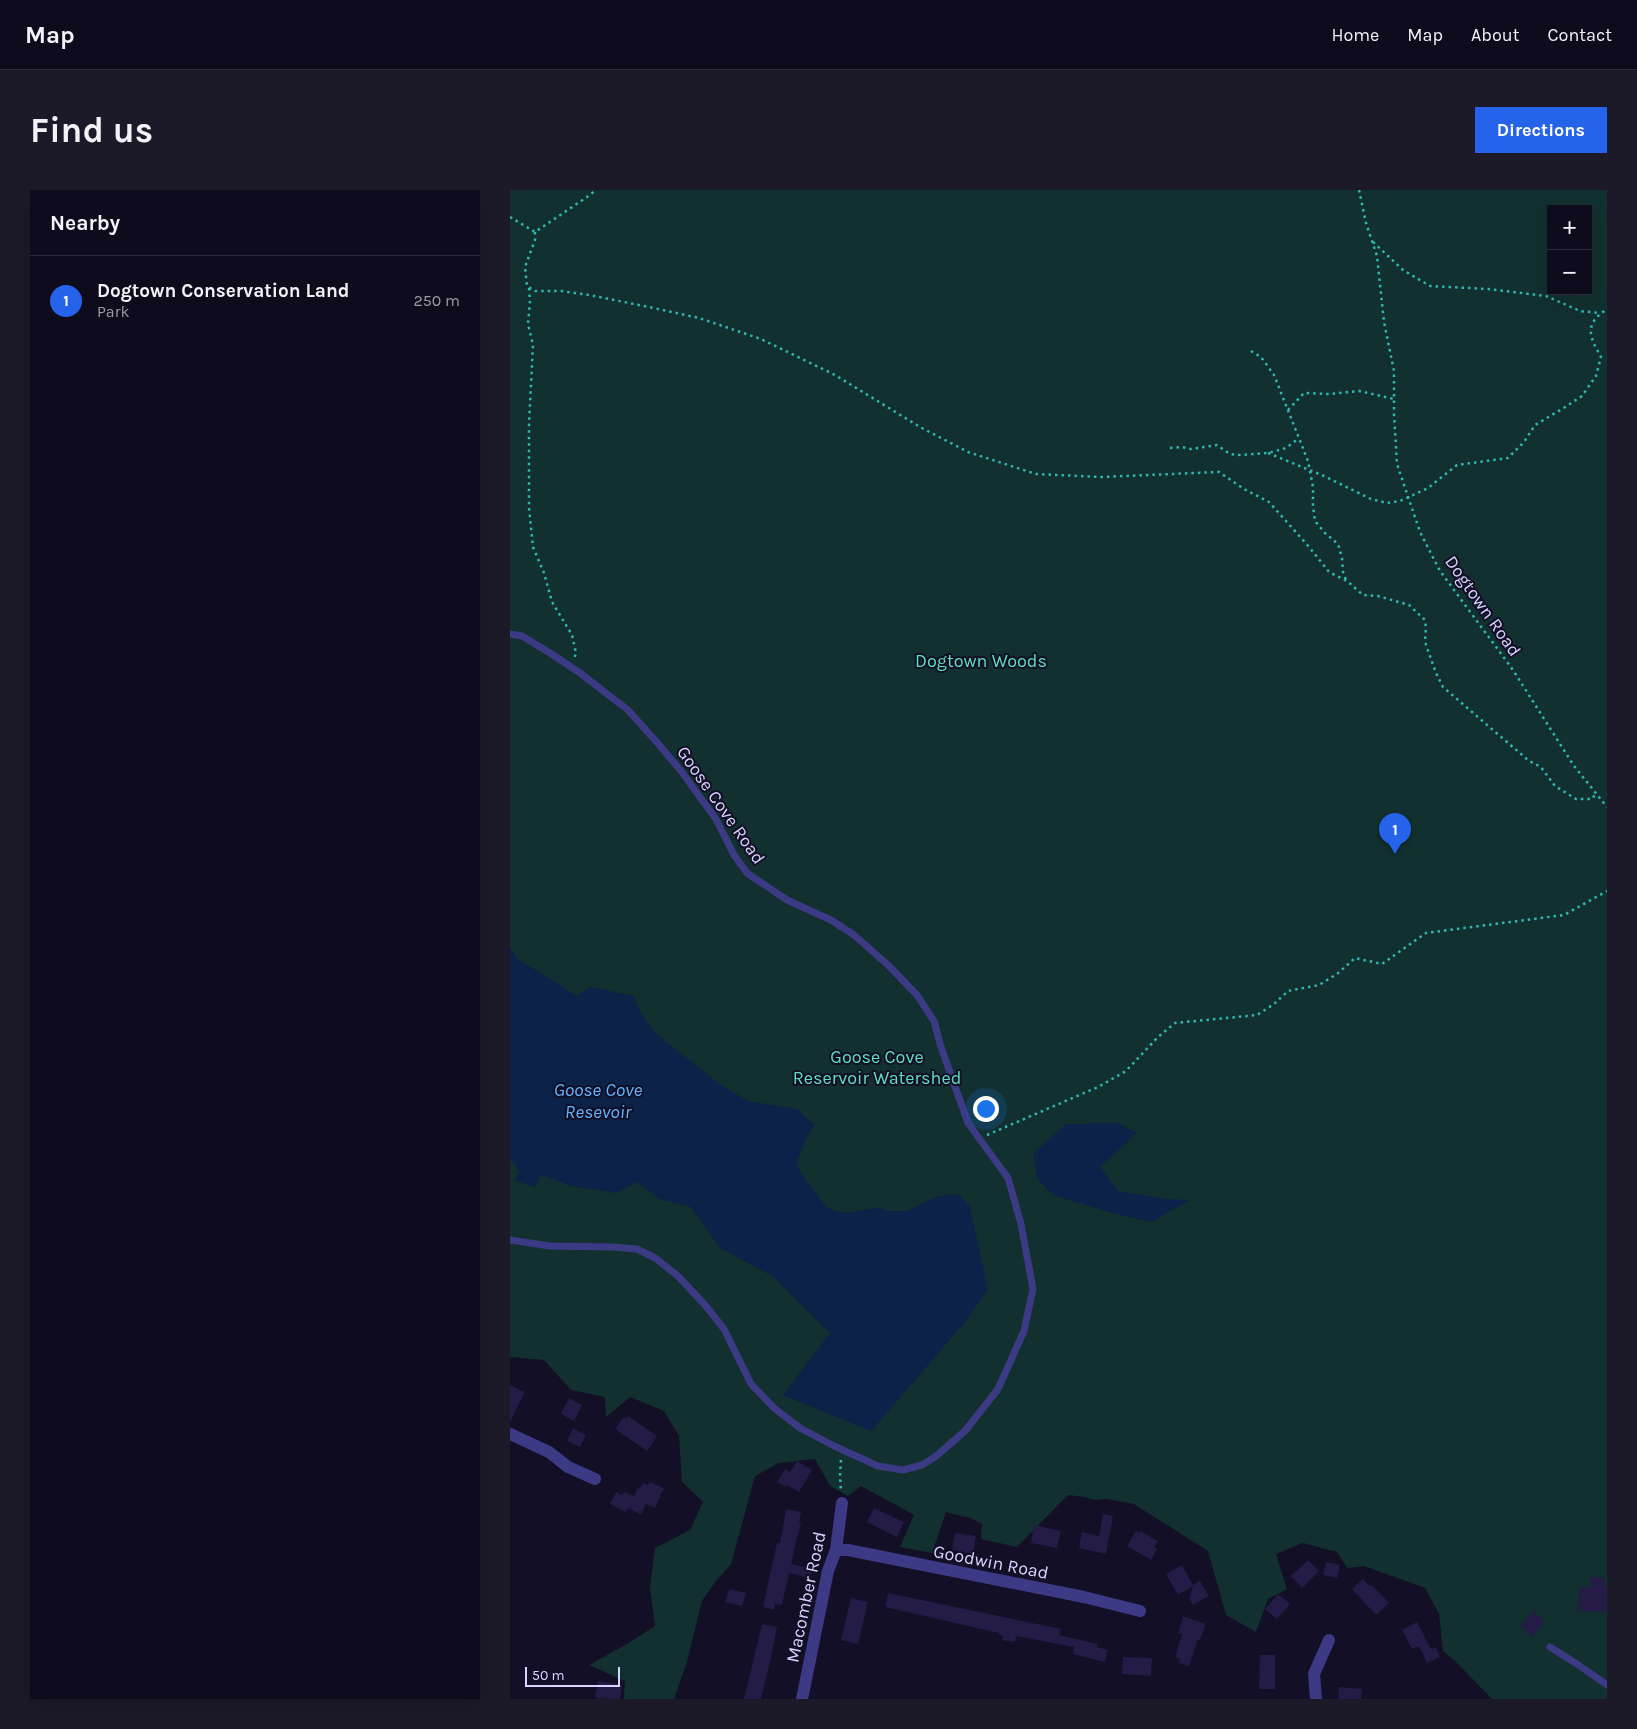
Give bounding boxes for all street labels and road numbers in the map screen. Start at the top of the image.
street label: Dogtown Road [1440,551,1526,661]
street label: Goose Cove Road [672,742,770,868]
street label: Macomber Road [781,1530,831,1664]
street label: Goodwin Road [932,1540,1050,1584]

